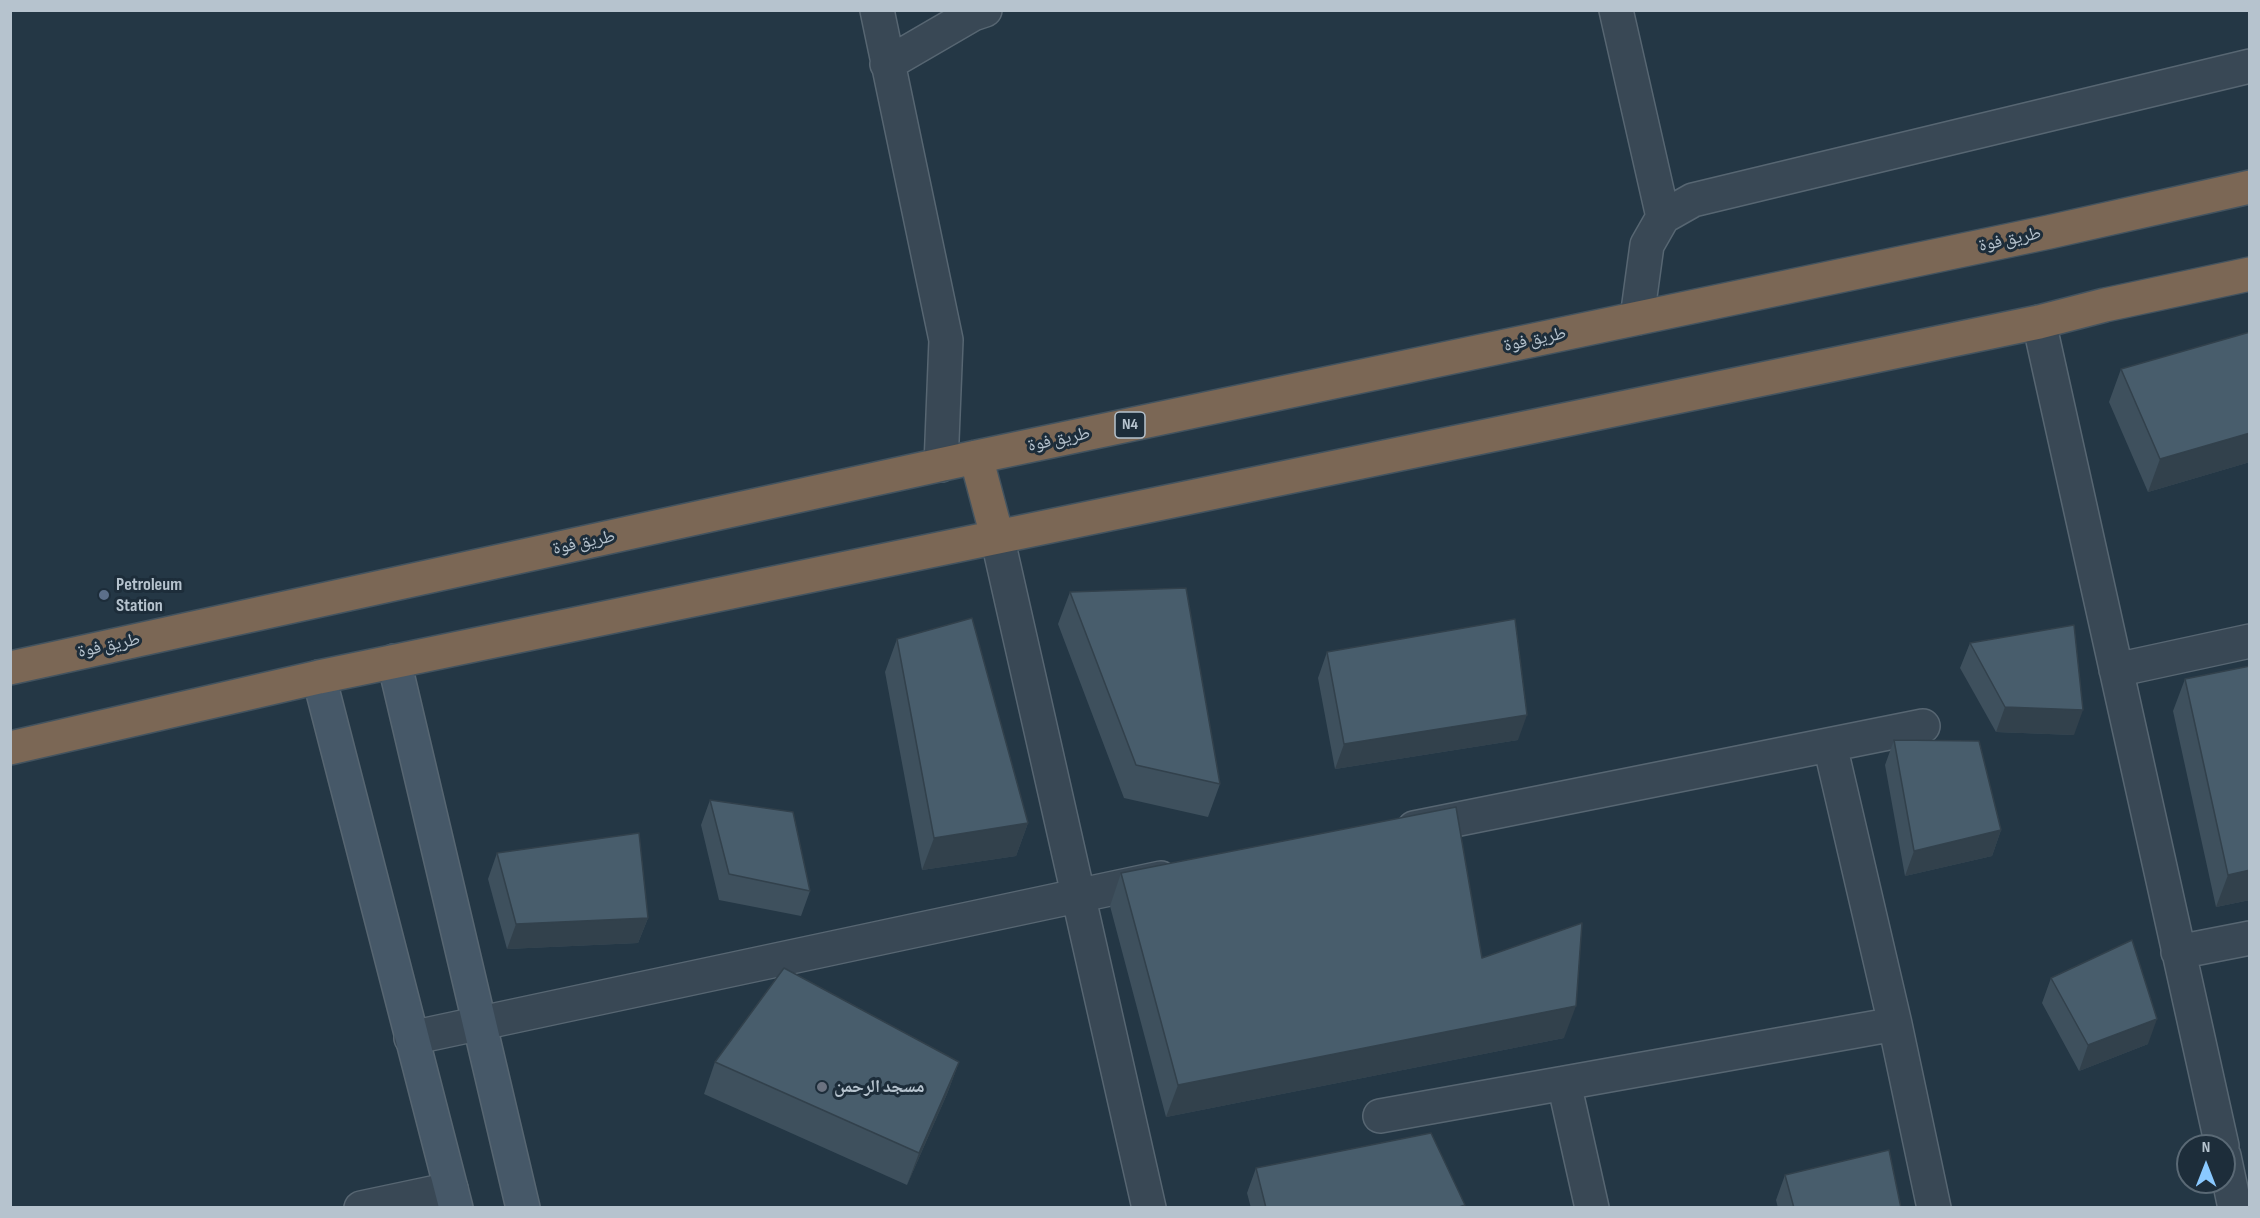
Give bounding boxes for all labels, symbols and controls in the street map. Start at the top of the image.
street label: طريق فوة [1977,223,2043,257]
street label: طريق فوة [1502,323,1568,357]
road number: N4 [1115,412,1145,438]
street label: طريق فوة [1026,423,1092,457]
street label: طريق فوة [551,526,617,560]
place label: Petroleum Station [116,574,182,616]
marker: Petroleum Station [97,588,111,602]
street label: طريق فوة [76,629,142,663]
place label: مسجد الرحمن [834,1076,924,1098]
marker: مسجد الرحمن [815,1080,829,1094]
north arrow [2176,1134,2236,1194]
text: N [2202,1138,2210,1157]

